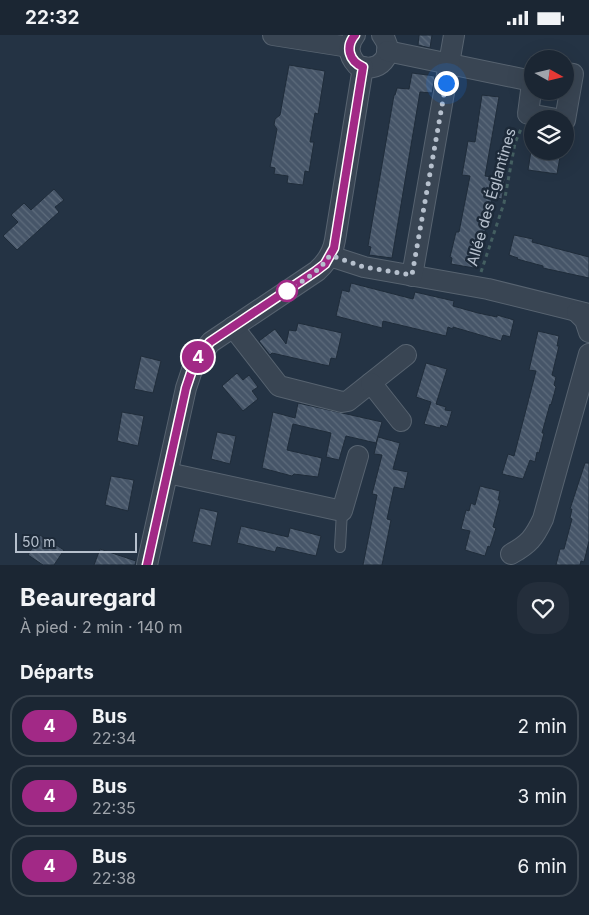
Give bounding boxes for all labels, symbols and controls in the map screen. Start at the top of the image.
text: 22:32 [25,6,80,29]
north arrow [524,50,574,100]
map controls [524,50,574,160]
your location [434,71,459,96]
button: layers [524,110,574,160]
street label: Allée des Églantines [462,126,520,268]
unlabelled marker [276,280,298,302]
line badge: 4 [182,341,214,373]
text: 4 [192,346,204,367]
scale bar [15,530,138,553]
text: 50 m [22,533,56,550]
button: heart [517,582,569,634]
text: Beauregard [20,583,156,612]
text: À pied · 2 min · 140 m [20,617,183,637]
text: Départs [20,661,94,684]
text: Bus [92,705,127,728]
text: 4 [43,715,56,736]
text: 2 min [518,715,567,738]
text: 22:34 [92,728,136,748]
text: Bus [92,775,127,798]
text: 4 [43,785,56,806]
text: 3 min [517,785,567,808]
text: 22:35 [92,798,136,818]
text: Bus [92,845,127,868]
text: 4 [43,855,56,876]
text: 6 min [517,855,567,878]
text: 22:38 [92,868,136,888]

